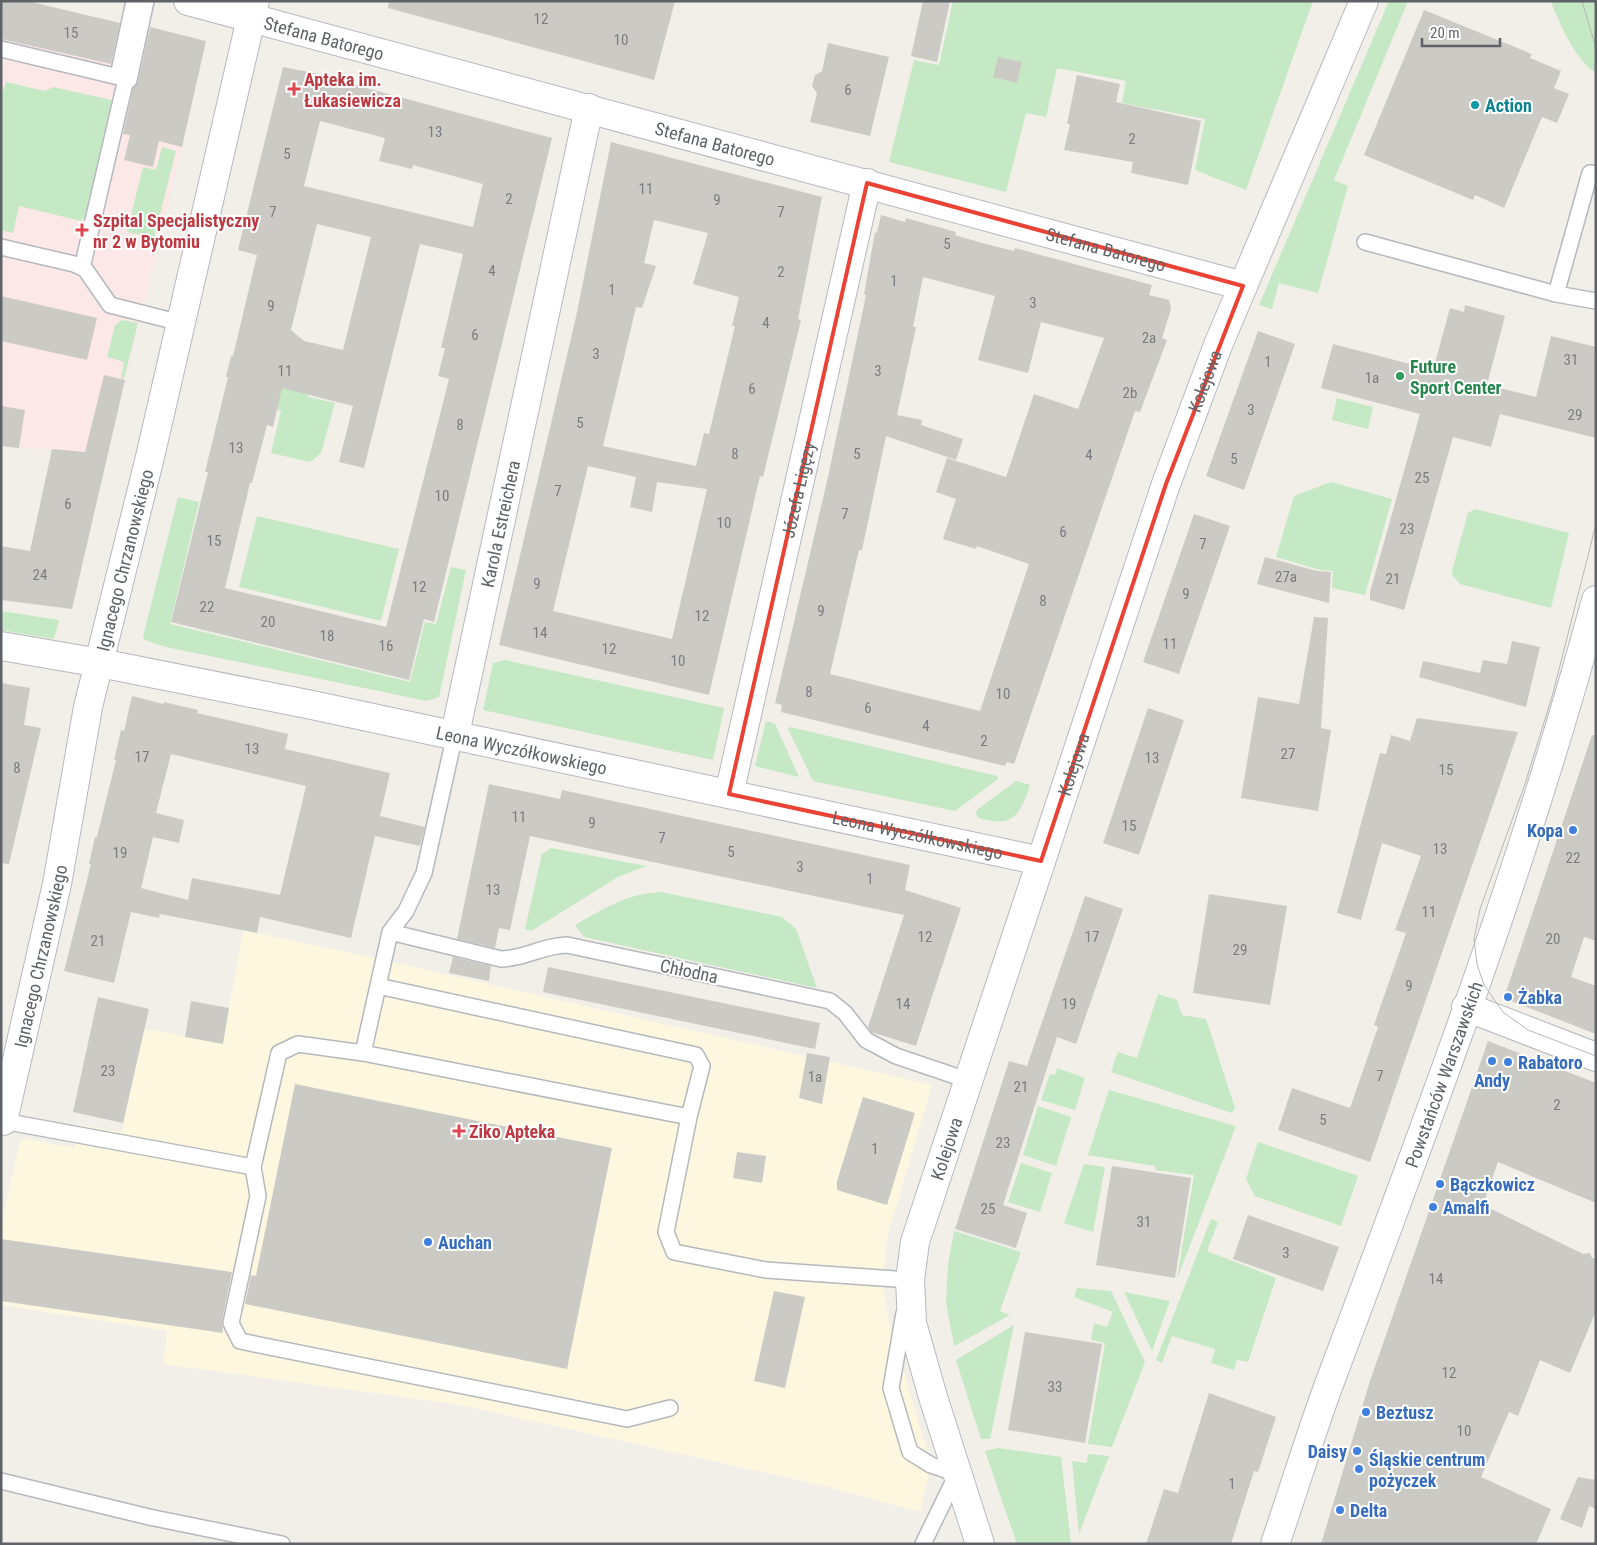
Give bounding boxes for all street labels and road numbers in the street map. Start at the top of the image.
street label: Stefana Batorego [262,12,386,64]
street label: Stefana Batorego [653,117,777,170]
street label: Stefana Batorego [1044,223,1168,275]
street label: Kolejowa [1183,347,1226,415]
street label: Józefa Ligęzy [777,439,819,540]
street label: Karola Estreichera [476,458,524,589]
street label: Ignacego Chrzanowskiego [92,467,157,653]
street label: Leona Wyczółkowskiego [434,721,609,778]
street label: Kolejowa [1053,730,1093,798]
street label: Leona Wyczółkowskiego [830,806,1005,863]
street label: Ignacego Chrzanowskiego [10,863,71,1050]
street label: Chłodna [658,955,720,987]
street label: Powstańców Warszawskich [1400,979,1486,1170]
street label: Kolejowa [926,1115,966,1183]

